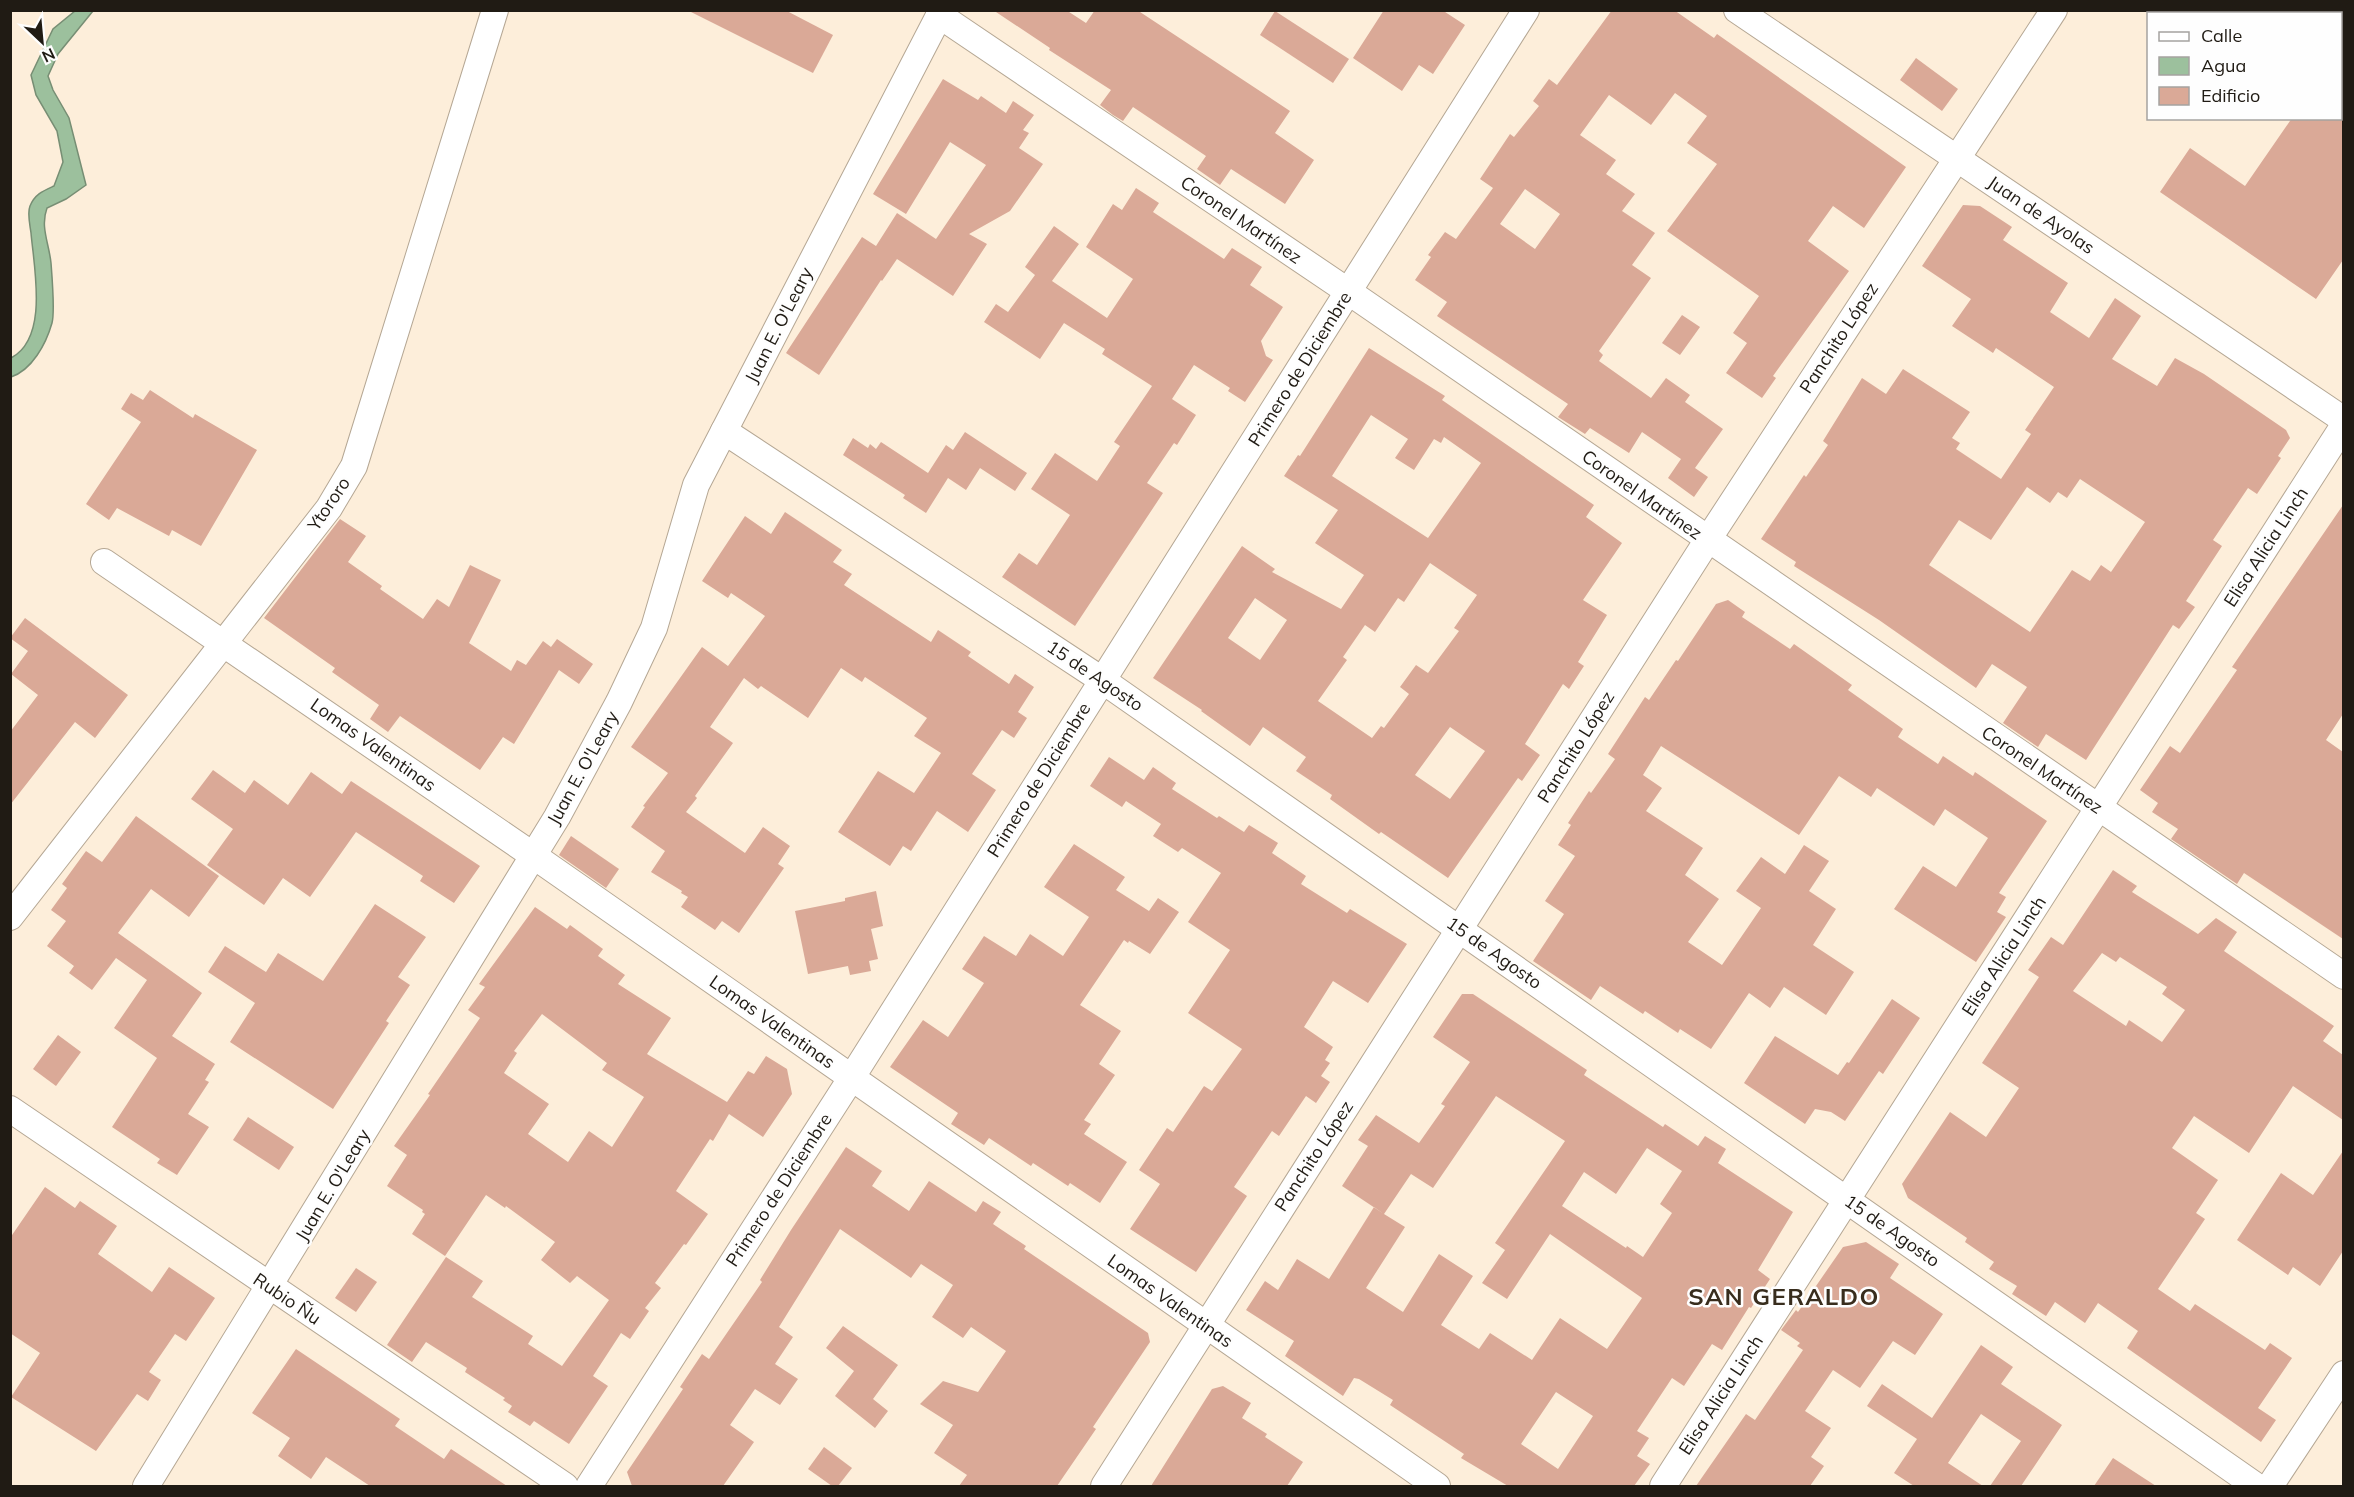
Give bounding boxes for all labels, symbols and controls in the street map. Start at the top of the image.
north arrow [12,12,72,72]
legend [2147,12,2342,120]
text: Calle [2201,24,2242,47]
text: N [39,44,58,67]
text: Agua [2201,54,2246,77]
text: Edificio [2201,84,2260,107]
street label: Coronel Martínez [1176,170,1306,269]
street label: Juan de Ayolas [1983,170,2099,259]
street label: Juan E. O'Leary [740,263,818,386]
street label: Panchito López [1794,278,1883,397]
street label: Primero de Diciembre [1243,287,1357,450]
street label: Coronel Martínez [1578,445,1707,545]
street label: Ytororo [302,472,355,536]
street label: Elisa Alicia Linch [2218,483,2313,611]
street label: 15 de Agosto [1043,635,1148,716]
street label: Panchito López [1532,687,1619,807]
street label: Lomas Valentinas [306,693,441,797]
street label: Primero de Diciembre [982,698,1096,861]
street label: Juan E. O'Leary [542,706,624,829]
street label: Coronel Martínez [1977,720,2107,819]
street label: Elisa Alicia Linch [1956,892,2051,1020]
street label: 15 de Agosto [1442,911,1546,994]
street label: Lomas Valentinas [705,970,840,1074]
street label: Panchito López [1269,1096,1358,1215]
street label: Primero de Diciembre [720,1109,837,1271]
street label: Juan E. O'Leary [290,1124,375,1245]
street label: 15 de Agosto [1840,1189,1944,1272]
street label: Lomas Valentinas [1103,1249,1238,1353]
street label: Rubio Ñu [249,1268,326,1330]
district label: SAN GERALDO [1688,1281,1880,1311]
street label: Elisa Alicia Linch [1673,1331,1768,1459]

